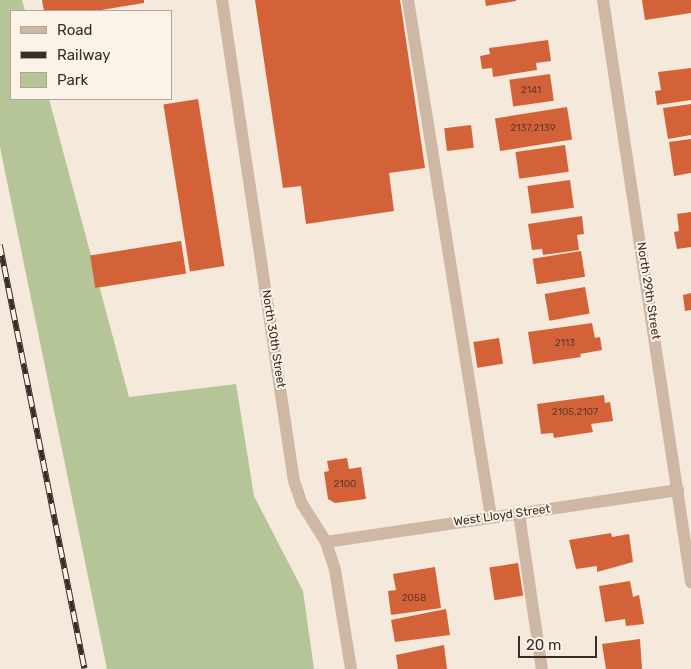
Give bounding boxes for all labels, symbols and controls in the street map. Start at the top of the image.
legend [10,10,172,100]
text: Road [57,21,93,39]
text: Railway [57,46,111,64]
text: Park [57,71,88,89]
house number: 2141 [521,85,541,97]
house number: 2137,2139 [510,123,556,135]
street label: North 29th Street [633,241,663,341]
street label: North 30th Street [258,289,288,389]
house number: 2113 [555,338,575,350]
house number: 2105,2107 [552,407,598,419]
house number: 2100 [334,479,356,491]
street label: West Lloyd Street [453,502,551,530]
house number: 2058 [402,593,426,605]
scale bar [521,626,600,658]
text: 20 m [526,636,561,654]

